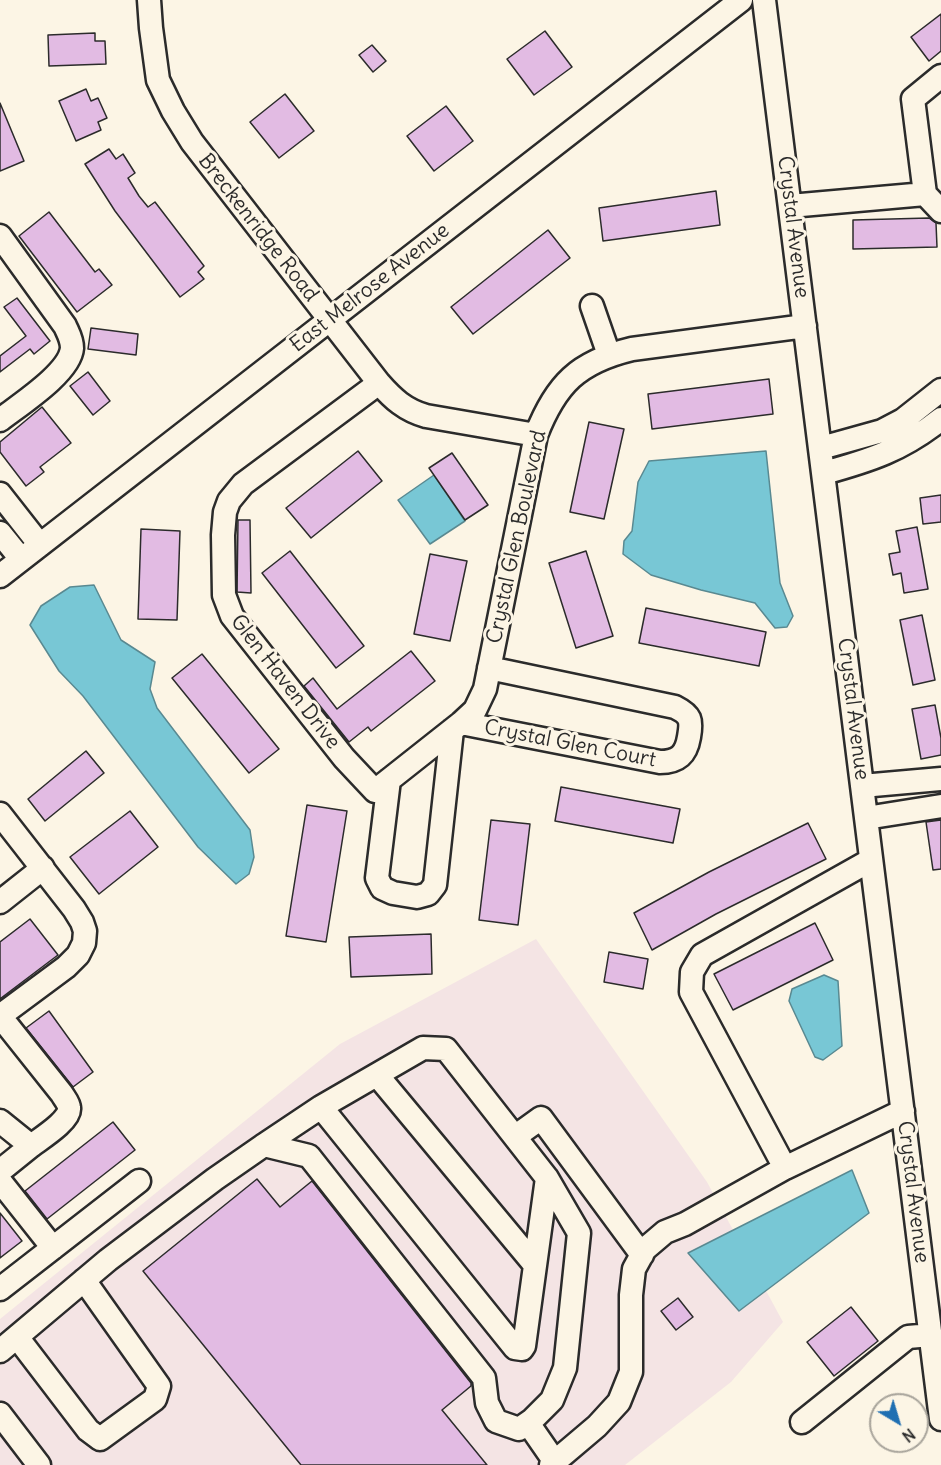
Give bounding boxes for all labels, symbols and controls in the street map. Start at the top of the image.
street label: Breckenridge Road [192,149,324,307]
street label: Crystal Avenue [772,155,814,299]
street label: East Melrose Avenue [285,218,455,358]
street label: Crystal Glen Boulevard [482,428,552,646]
street label: Glen Haven Drive [225,610,345,754]
street label: Crystal Avenue [832,637,874,781]
street label: Crystal Glen Court [482,715,658,773]
street label: Crystal Avenue [892,1120,934,1264]
north arrow [869,1393,929,1453]
text: N [898,1424,919,1447]

